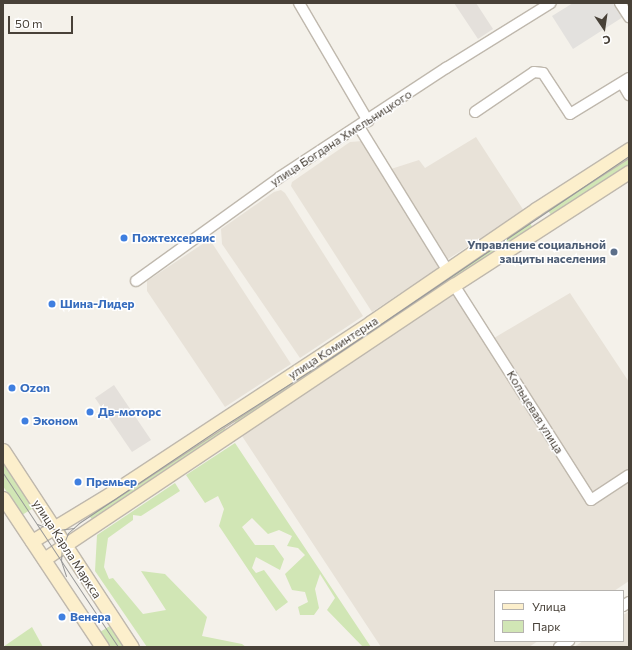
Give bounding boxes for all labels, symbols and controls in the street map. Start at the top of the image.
scale bar [10,8,75,34]
north arrow [584,8,624,48]
text: 50 m [15,16,43,30]
text: С [602,33,612,47]
street label: улица Богдана Хмельницкого [268,87,414,189]
place label: Пожтехсервис [132,231,215,245]
marker: Пожтехсервис [119,233,129,243]
place label: Управление социальной защиты населения [467,238,606,266]
marker: Управление социальной защиты населения [609,247,619,257]
place label: Шина-Лидер [60,297,135,311]
marker: Шина-Лидер [47,299,57,309]
street label: улица Коминтерна [285,314,381,382]
street label: Кольцевая улица [504,368,566,456]
place label: Ozon [20,381,50,395]
marker: Ozon [7,383,17,393]
place label: Дв-моторс [98,405,161,419]
marker: Дв-моторс [85,407,95,417]
place label: Эконом [33,414,78,428]
marker: Эконом [20,416,30,426]
place label: Премьер [86,475,137,489]
marker: Премьер [73,477,83,487]
street label: улица Карла Маркса [30,497,104,601]
legend [494,590,624,642]
text: Улица [532,599,566,613]
place label: Венера [70,610,111,624]
marker: Венера [57,612,67,622]
text: Парк [532,619,561,633]

